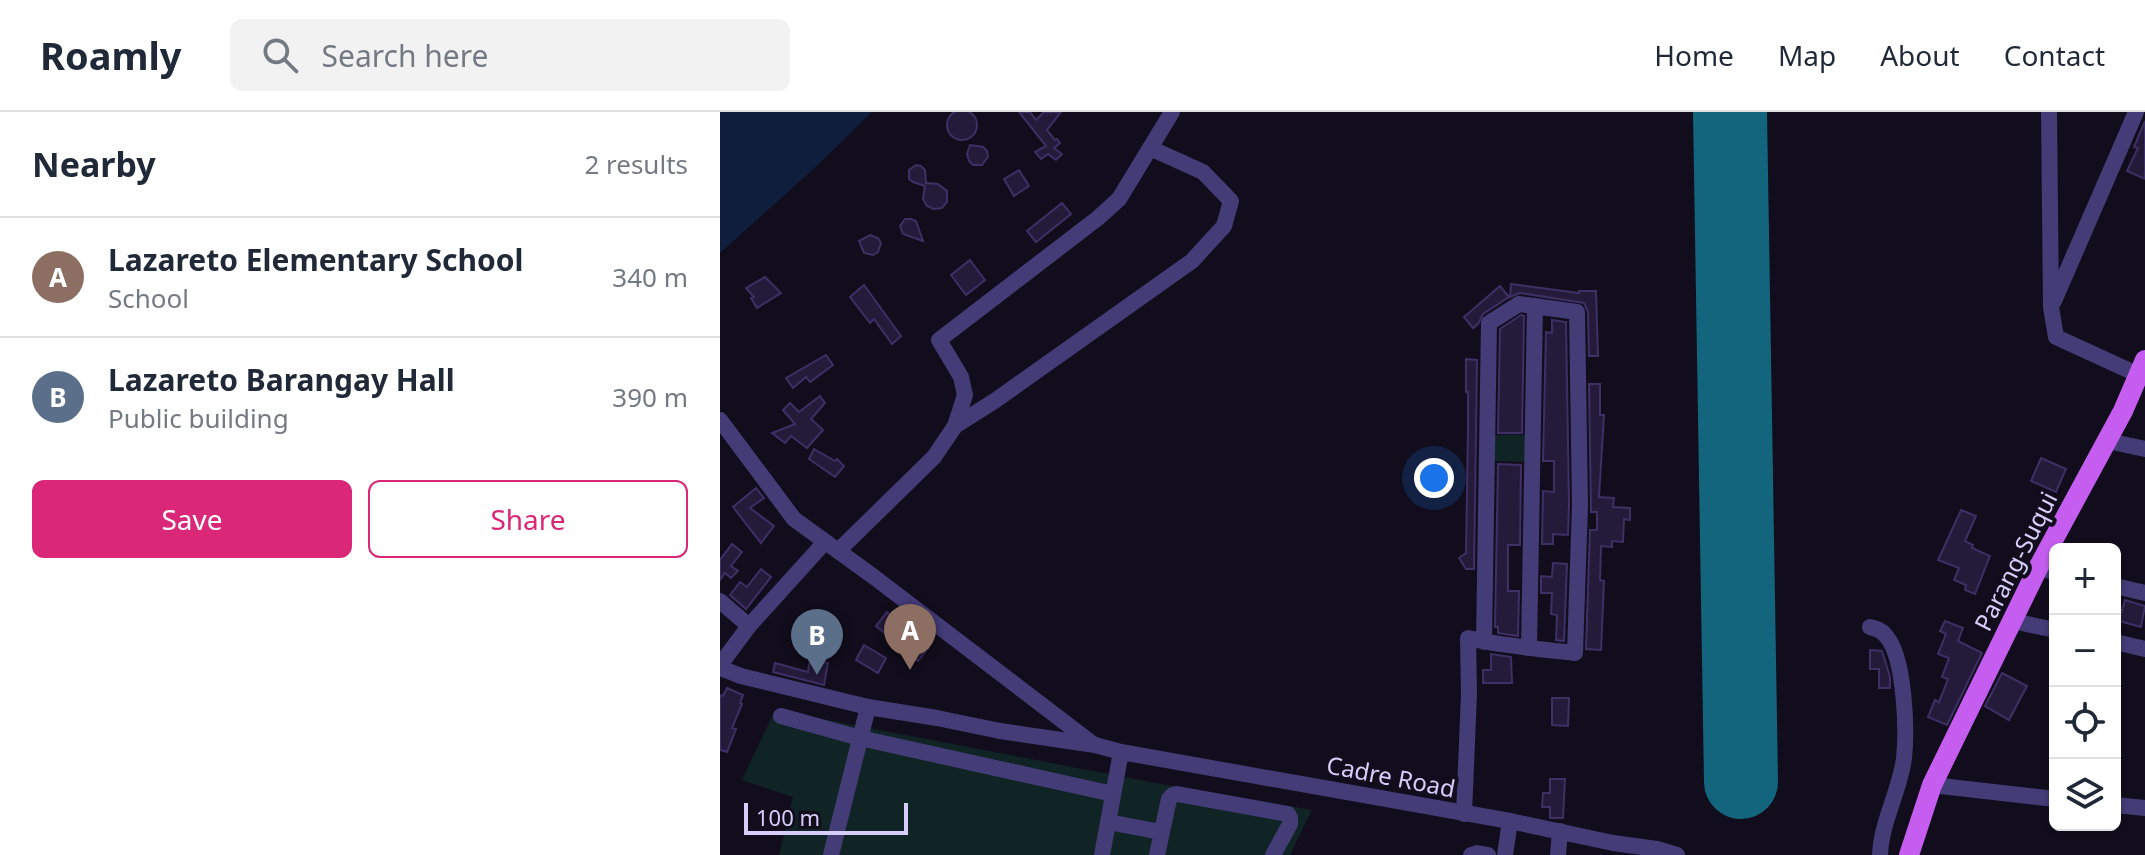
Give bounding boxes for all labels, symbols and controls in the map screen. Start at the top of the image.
search box [230,19,790,91]
text: Roamly [40,29,182,81]
icon: search [258,33,302,77]
text: Search here [322,35,488,76]
text: Home [1654,36,1734,74]
text: Map [1778,36,1836,74]
text: About [1880,36,1960,74]
text: Contact [2004,36,2105,74]
text: Nearby [32,141,156,187]
text: 2 results [584,146,688,182]
text: Lazareto Elementary School [108,239,523,280]
text: A [49,259,67,295]
text: 340 m [612,259,688,295]
text: School [108,280,189,316]
text: Lazareto Barangay Hall [108,359,455,400]
text: B [49,379,67,415]
text: 390 m [612,379,688,415]
text: Public building [108,400,289,436]
your location [1414,458,1454,498]
button: Save [32,480,352,558]
button: Share [368,480,688,558]
street label: Parang-Suqui [1966,486,2064,636]
map controls [2049,543,2121,831]
button: + [2049,543,2121,615]
pin: A [884,604,936,670]
pin: B [791,609,843,675]
button: − [2049,615,2121,687]
button: locate [2049,687,2121,759]
street label: Cadre Road [1324,747,1458,805]
button: layers [2049,759,2121,831]
scale bar [744,799,908,835]
text: 100 m [756,802,820,832]

